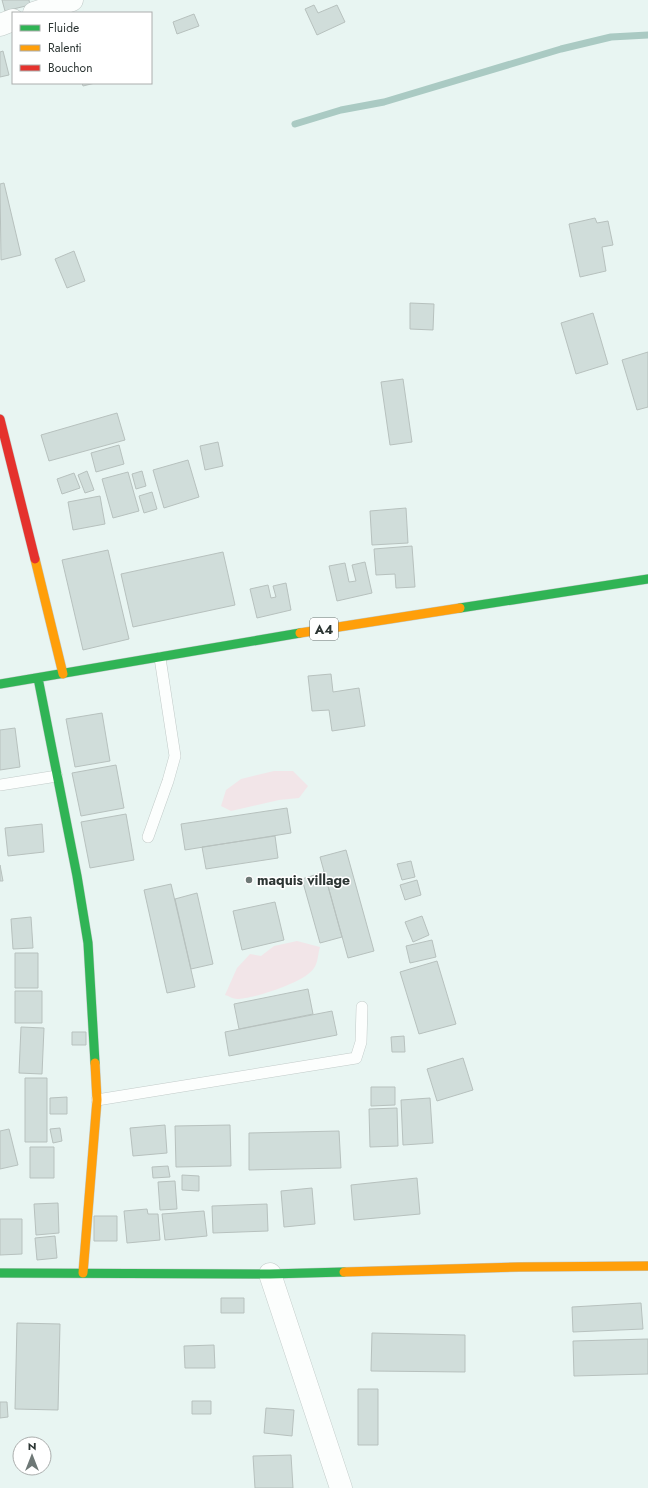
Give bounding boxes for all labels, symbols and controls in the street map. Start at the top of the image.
legend [12,12,152,84]
text: Fluide [48,19,79,37]
text: Ralenti [48,39,82,57]
text: Bouchon [48,59,92,77]
road number: A4 [310,618,338,640]
place label: maquis village [257,870,350,890]
marker: maquis village [244,875,254,885]
north arrow [12,1436,52,1476]
text: N [28,1438,36,1454]

